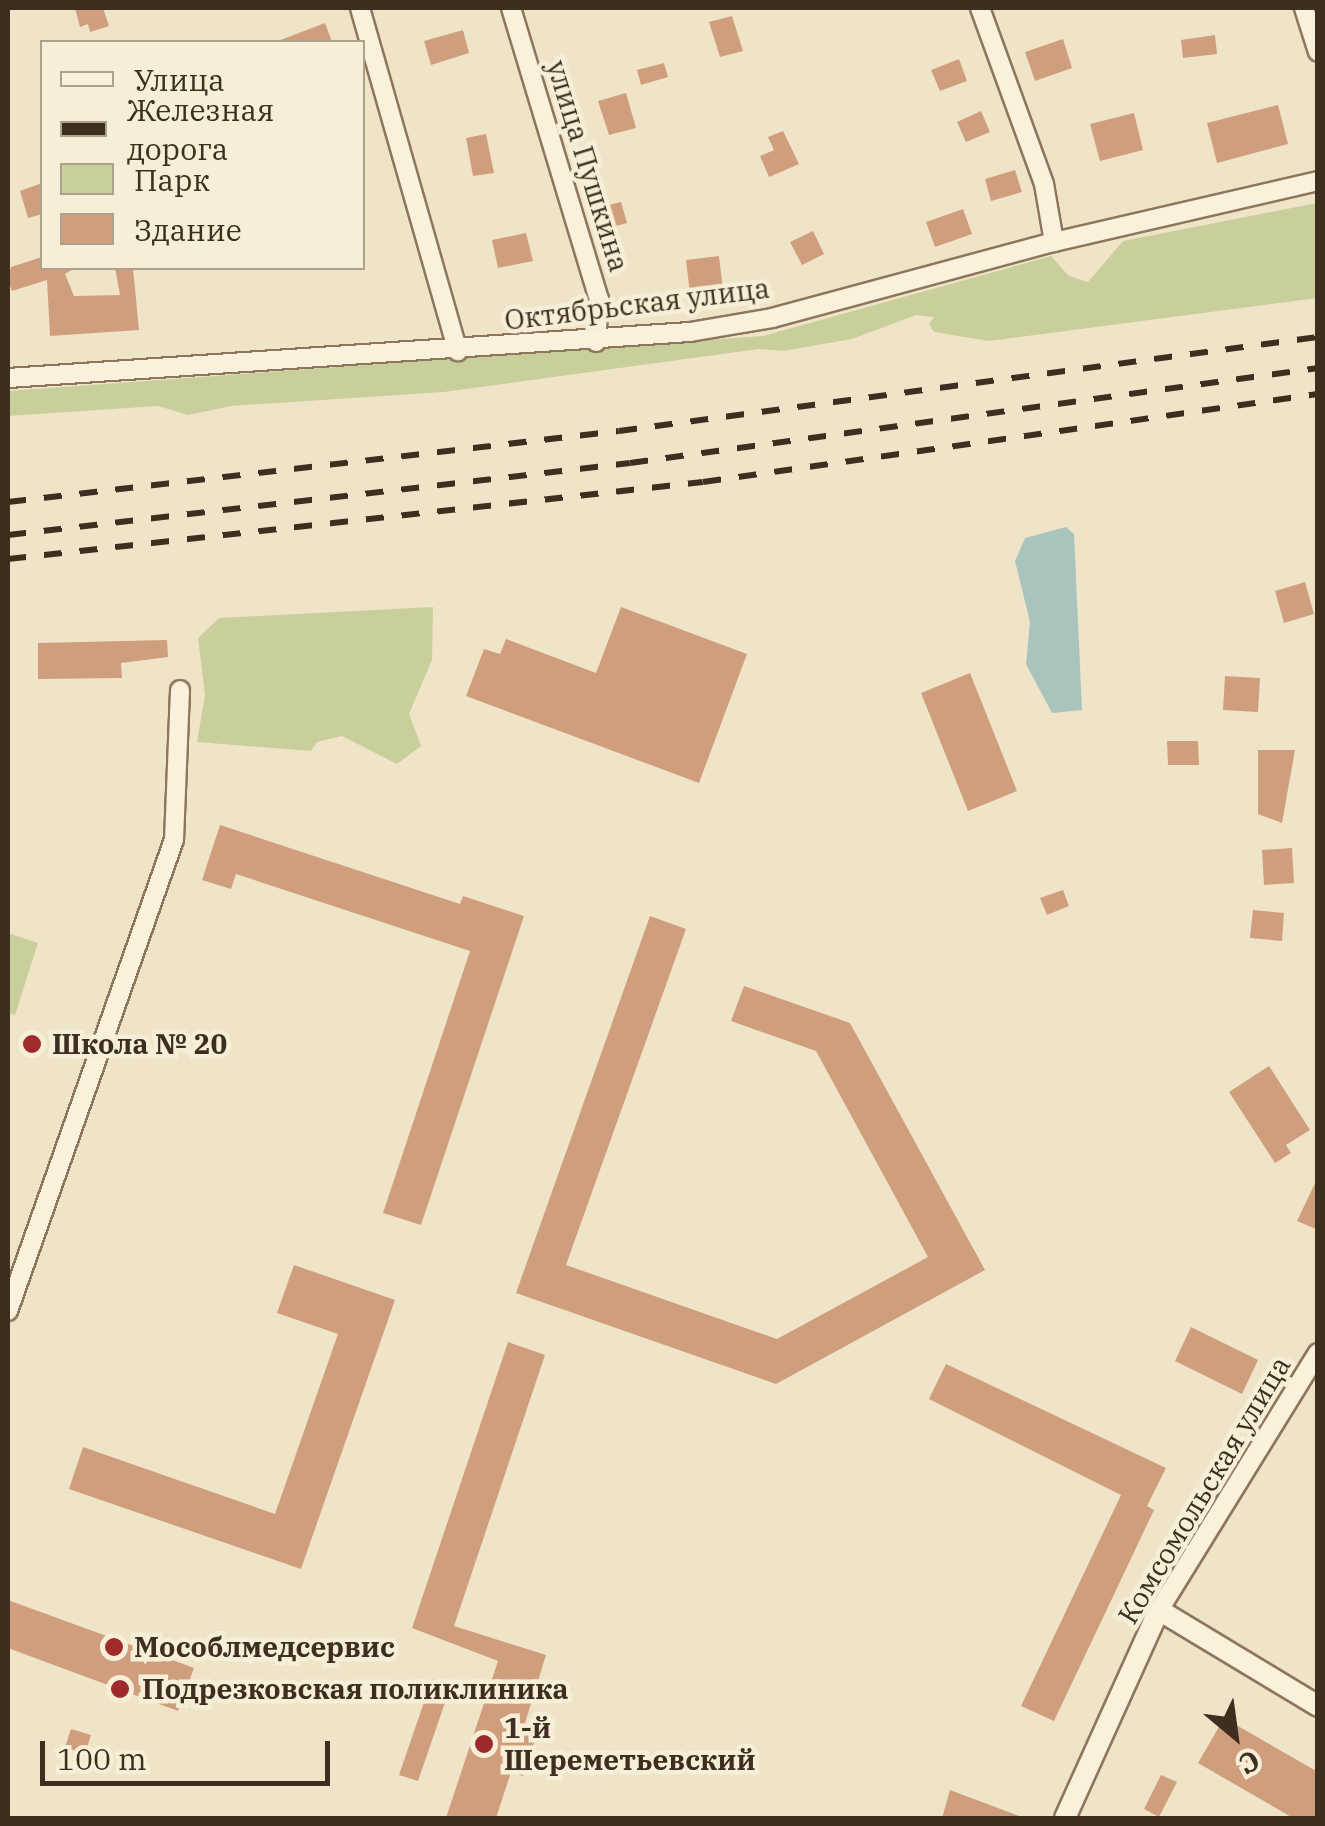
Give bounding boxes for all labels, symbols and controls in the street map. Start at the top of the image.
legend [40,40,365,270]
street label: улица Пушкина [540,56,636,276]
text: Улица [134,60,225,99]
text: Железная дорога [127,90,274,168]
text: Парк [134,160,210,199]
text: Здание [134,210,242,249]
street label: Октябрьская улица [503,271,771,337]
place label: Школа № 20 [52,1027,227,1061]
marker: Школа № 20 [21,1033,43,1055]
street label: Комсомольская улица [1111,1350,1297,1630]
place label: Мособлмедсервис [134,1630,395,1664]
marker: Мособлмедсервис [103,1636,125,1658]
place label: Подрезковская поликлиника [142,1672,569,1706]
marker: Подрезковская поликлиника [107,1676,133,1702]
north arrow [1185,1686,1285,1786]
place label: 1-й Шереметьевский [504,1711,756,1777]
scale bar [45,1721,335,1783]
marker: 1-й Шереметьевский [473,1733,495,1755]
text: 100 m [57,1739,147,1778]
text: С [1233,1742,1267,1783]

